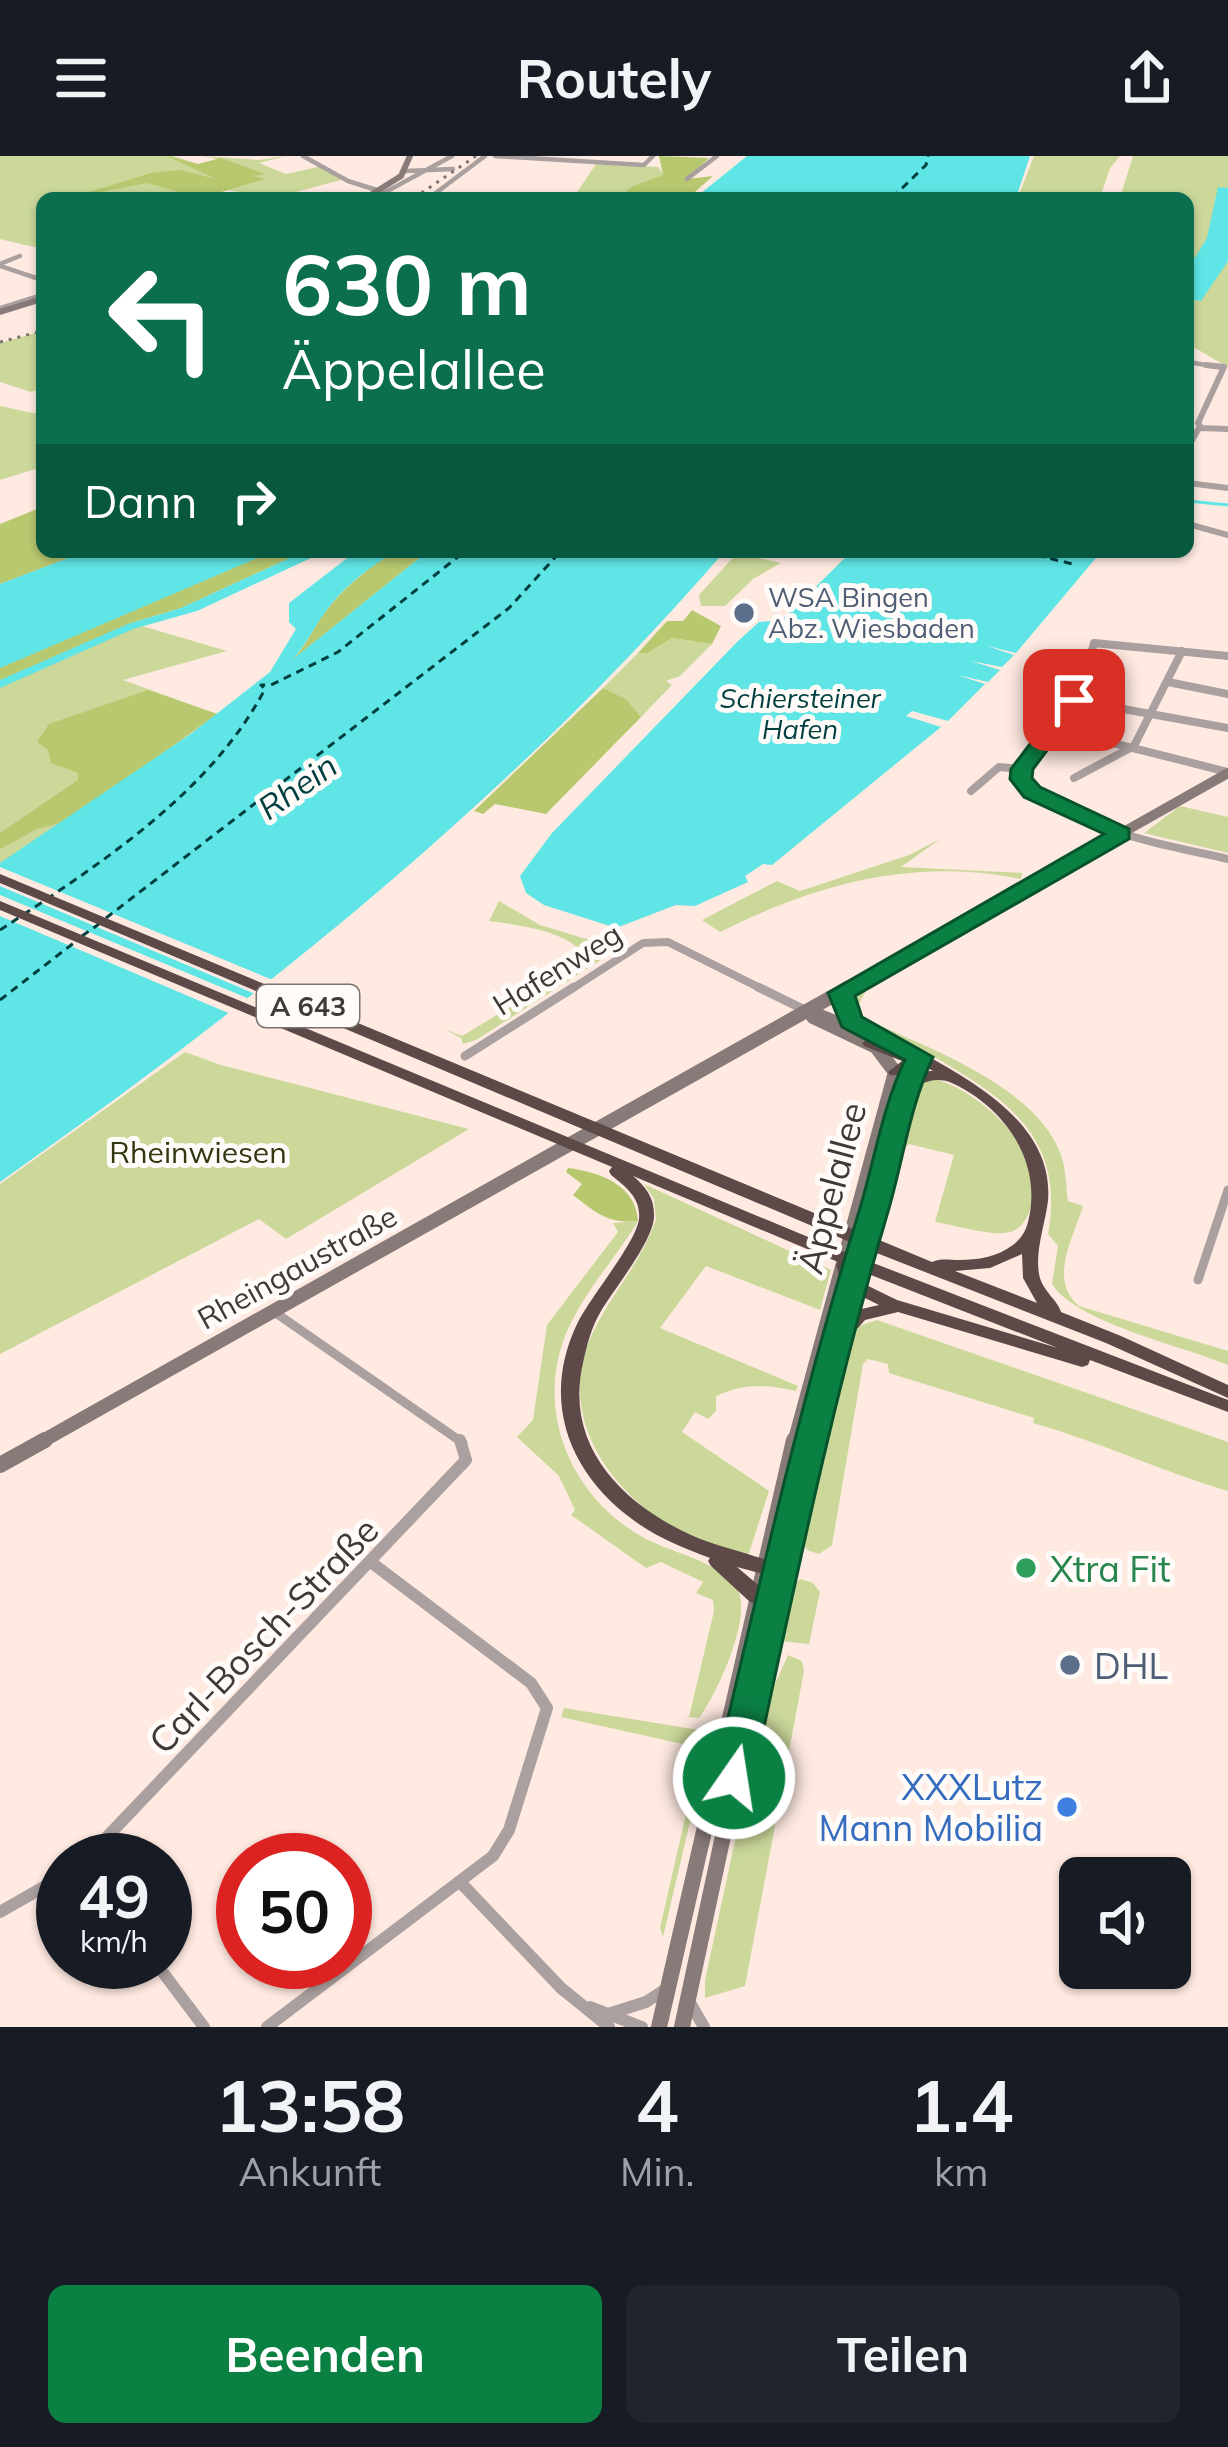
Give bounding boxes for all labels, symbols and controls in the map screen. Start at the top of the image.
text: Routely [517,44,711,112]
icon: menu [48,45,114,111]
icon: share [1114,45,1180,111]
text: 630 m [282,231,532,336]
icon: left [84,240,240,396]
text: Äppelallee [282,335,546,403]
icon: right [221,468,287,534]
text: Dann [84,473,197,529]
place label: WSA Bingen Abz. Wiesbaden [768,580,975,645]
marker: WSA Bingen Abz. Wiesbaden [731,600,757,626]
pin [1023,649,1125,751]
icon: arrive [1041,667,1107,733]
water label: Schiersteiner Hafen [720,681,882,746]
water label: Rhein [249,744,345,828]
street label: Hafenweg [486,915,628,1023]
road number: A 643 [257,985,359,1027]
street label: Äppelallee [787,1097,875,1279]
park label: Rheinwiesen [109,1133,287,1171]
street label: Rheingaustraße [191,1197,403,1337]
street label: Carl-Bosch-Straße [139,1507,387,1763]
place label: Xtra Fit [1050,1546,1171,1591]
marker: Xtra Fit [1013,1555,1039,1581]
place label: DHL [1094,1643,1168,1688]
marker: DHL [1057,1652,1083,1678]
position arrow [671,1715,797,1841]
place label: XXXLutz Mann Mobilia [819,1764,1043,1850]
marker: XXXLutz Mann Mobilia [1054,1794,1080,1820]
speed limit sign: 50 [216,1833,372,1989]
map controls [1059,1857,1191,1989]
button: sound [1059,1857,1191,1989]
text: 49 [78,1858,150,1933]
text: km/h [80,1922,148,1960]
text: 13:58 [215,2060,405,2150]
text: 4 [636,2060,679,2150]
text: 1.4 [909,2060,1013,2150]
text: Ankunft [239,2147,381,2196]
text: Min. [620,2147,694,2196]
text: km [934,2147,988,2196]
button: Beenden [48,2285,602,2423]
button: Teilen [626,2285,1180,2423]

